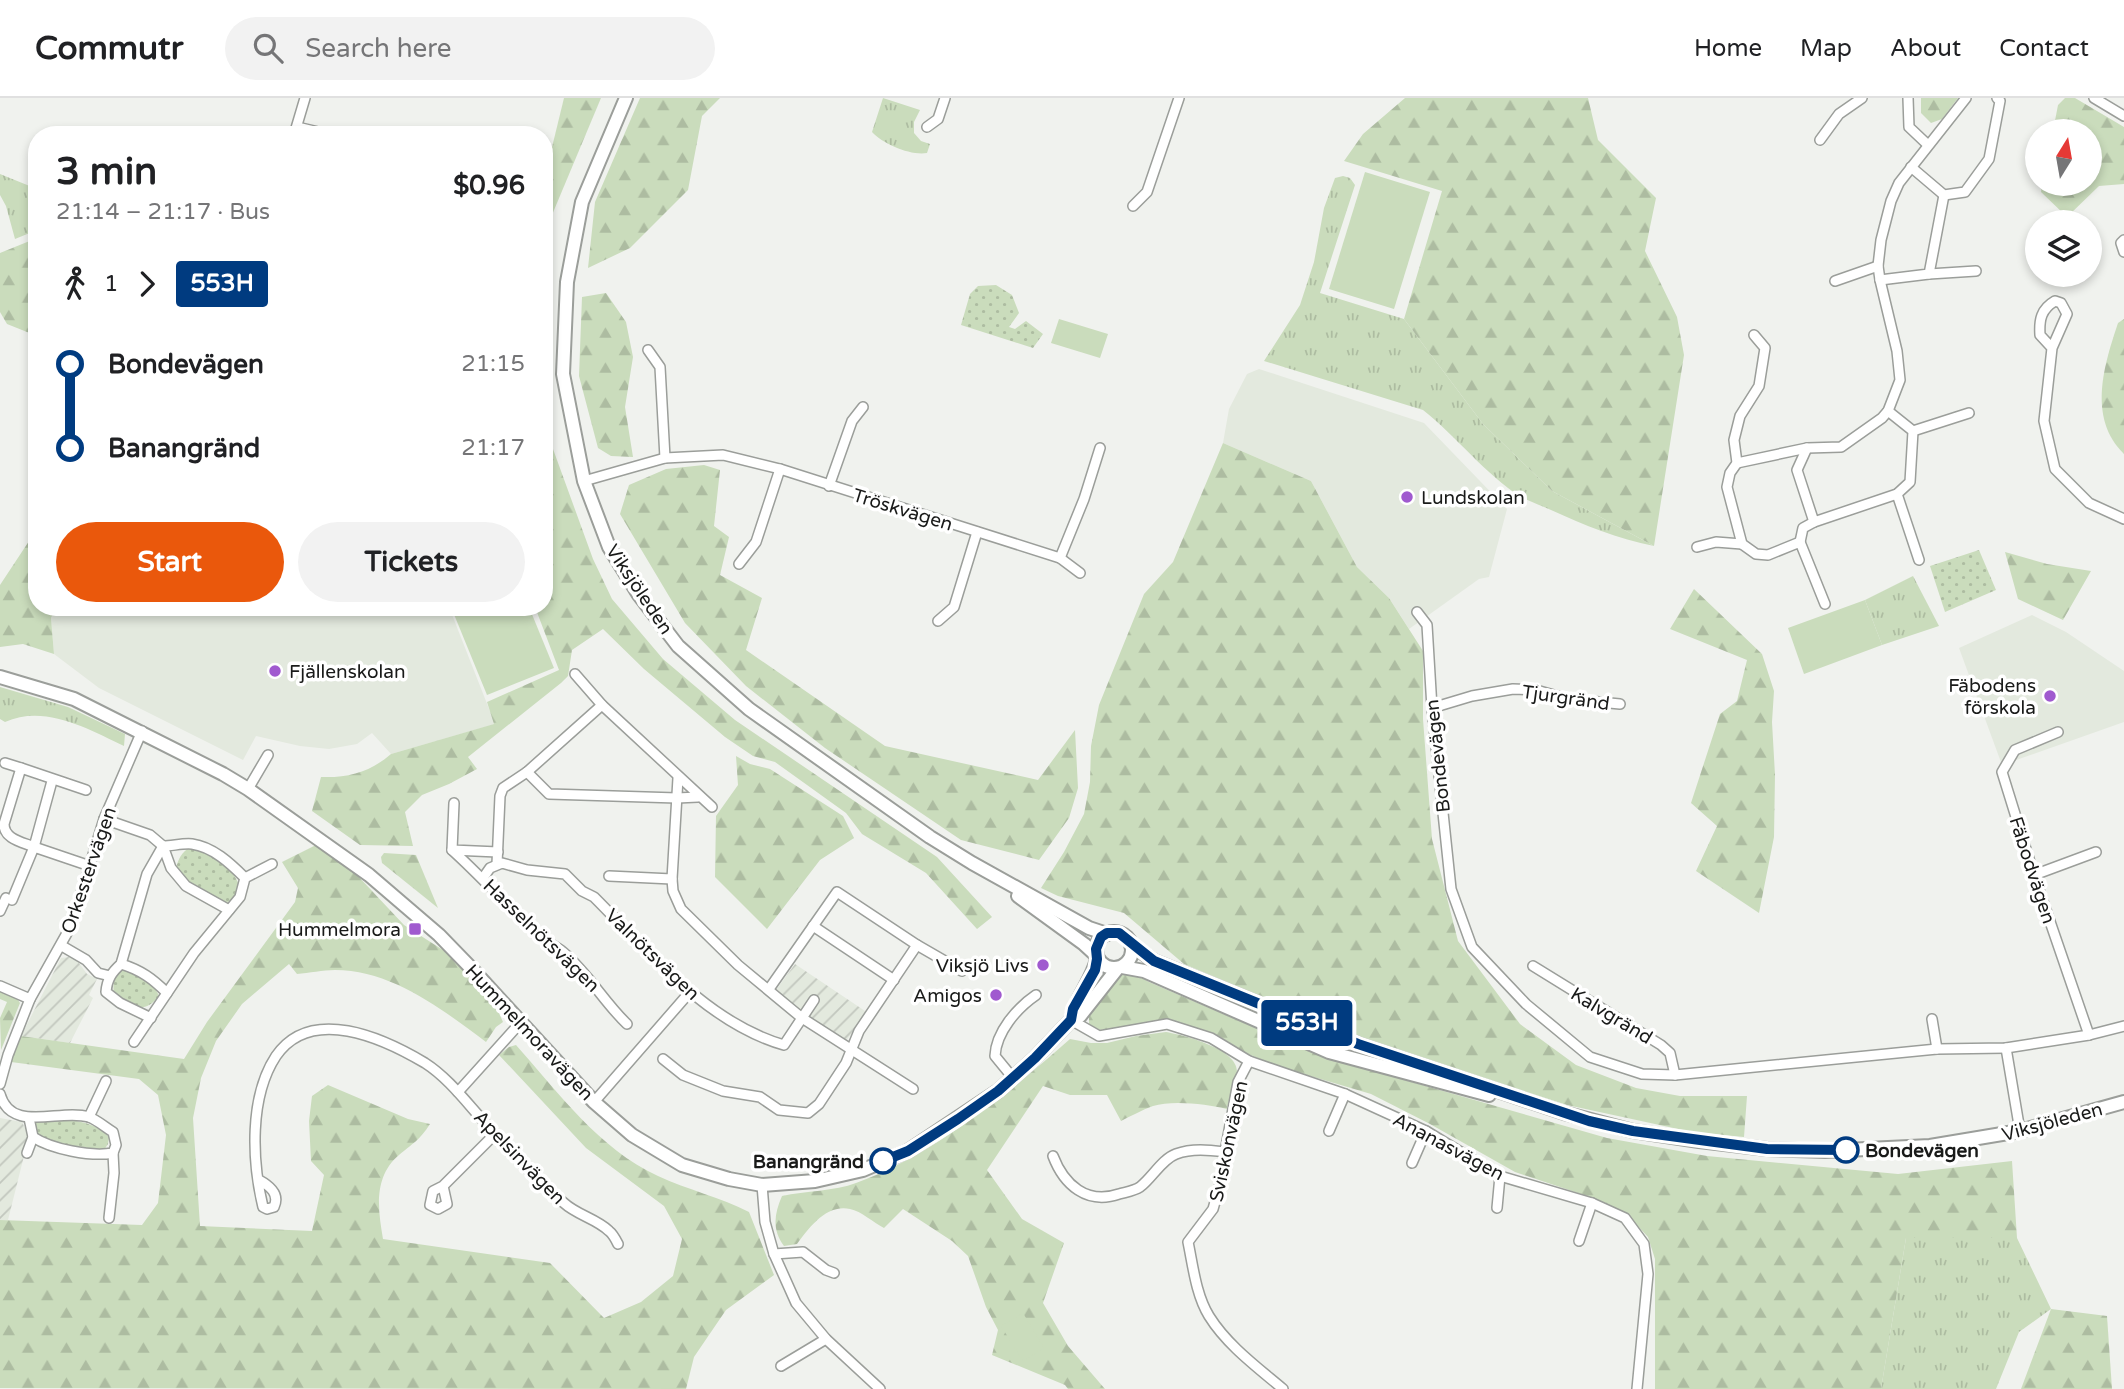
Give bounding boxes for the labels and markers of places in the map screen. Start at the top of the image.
place label: Lundskolan [1421,487,1525,509]
marker: Lundskolan [1399,489,1415,505]
place label: Fjällenskolan [289,661,405,683]
marker: Fjällenskolan [267,663,283,679]
place label: Fäbodens förskola [1948,675,2036,719]
marker: Fäbodens förskola [2042,688,2058,704]
place label: Hummelmora [278,919,401,941]
marker: Hummelmora [407,921,423,937]
place label: Viksjö Livs [936,955,1029,977]
marker: Viksjö Livs [1035,957,1051,973]
place label: Amigos [913,985,982,1007]
marker: Amigos [988,987,1004,1003]
marker: Bondevägen [1833,1137,1859,1163]
place label: Bondevägen [1865,1140,1979,1163]
marker: Banangränd [870,1148,896,1174]
place label: Banangränd [753,1151,864,1174]

